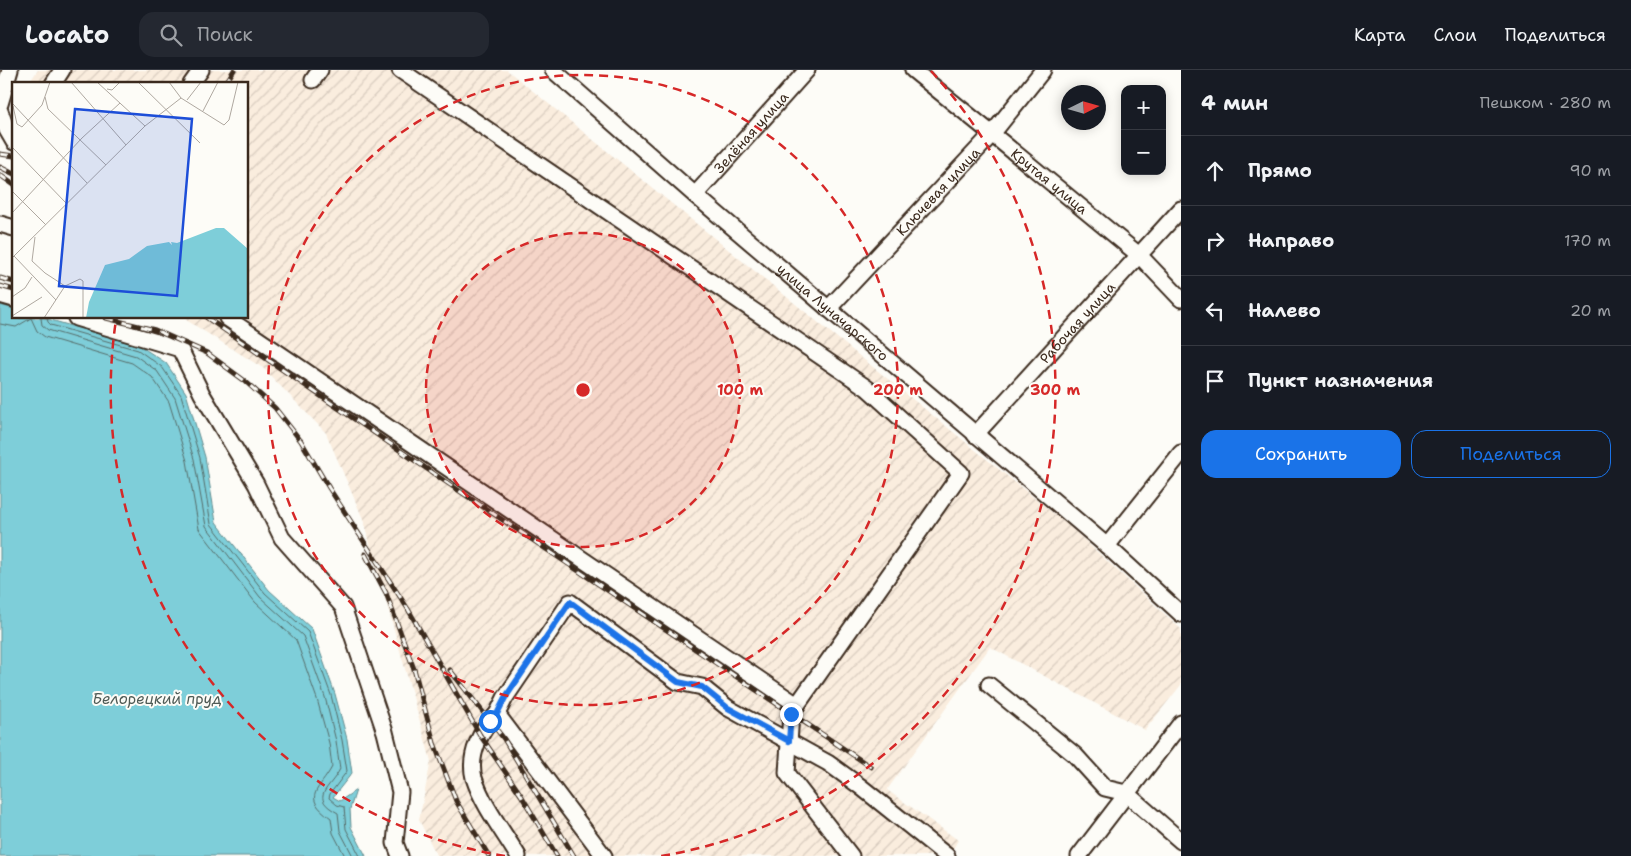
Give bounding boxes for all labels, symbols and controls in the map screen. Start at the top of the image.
search box [139,12,489,57]
text: Locato [25,19,109,51]
icon: search [157,21,185,49]
text: Поиск [197,22,253,47]
text: Карта [1354,23,1405,47]
text: Слои [1433,23,1477,47]
text: Поделиться [1505,23,1606,47]
inset map [12,82,249,319]
north arrow [1061,85,1106,130]
map controls [1121,85,1166,175]
button: + [1121,85,1166,130]
street label: Зелёная улица [710,88,792,177]
text: 4 мин [1201,89,1268,117]
text: Пешком · 280 m [1480,92,1611,113]
button: − [1121,130,1166,175]
street label: Ключевая улица [892,143,984,240]
street label: Крутая улица [1007,144,1092,218]
icon: ahead [1201,157,1229,185]
text: Прямо [1248,158,1312,183]
text: 90 m [1570,160,1611,181]
icon: right [1201,227,1229,255]
text: Направо [1248,228,1334,253]
text: 170 m [1564,230,1611,251]
street label: улица Луначарского [773,260,892,365]
street label: Рабочая улица [1036,278,1119,367]
icon: left [1201,297,1229,325]
text: Налево [1248,298,1321,323]
text: 20 m [1570,300,1611,321]
icon: arrive [1201,367,1229,395]
text: Пункт назначения [1248,368,1433,393]
text: 100 m [717,380,763,400]
text: 200 m [873,380,923,400]
text: 300 m [1030,380,1080,400]
centre of rings [574,381,592,399]
button: Сохранить [1201,430,1401,478]
button: Поделиться [1411,430,1611,478]
water label: Белорецкий пруд [92,689,222,709]
route end [780,703,803,726]
route start [479,710,502,733]

